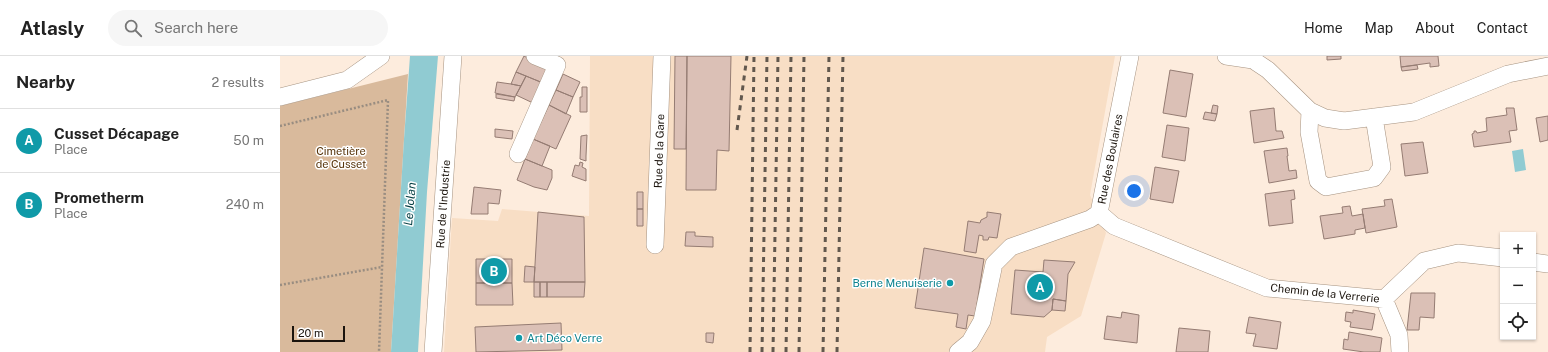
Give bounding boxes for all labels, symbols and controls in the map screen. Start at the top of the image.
search box [108,10,388,46]
text: Atlasly [20,17,84,39]
icon: search [122,17,144,39]
text: Search here [154,19,238,36]
text: Home [1304,20,1343,36]
text: Map [1365,20,1393,36]
text: About [1415,20,1455,36]
text: Contact [1477,20,1528,36]
text: Nearby [16,72,75,92]
text: 2 results [212,75,264,90]
street label: Rue des Boulaires [1095,112,1125,205]
street label: Rue de la Gare [652,114,666,188]
text: Cusset Décapage [54,125,179,142]
text: A [24,133,34,148]
text: 50 m [233,133,264,148]
text: Place [54,142,88,157]
park label: Cimetière de Cusset [316,145,366,170]
street label: Rue de l'Industrie [434,159,452,249]
water label: Le Jolan [401,181,419,226]
your location [1124,181,1144,201]
text: Prometherm [54,189,144,206]
text: B [25,197,33,212]
text: 240 m [226,197,264,212]
text: Place [54,206,88,221]
map controls [1500,232,1536,340]
button: + [1500,232,1536,268]
pin: B [481,256,507,286]
button: − [1500,268,1536,304]
pin: A [1027,272,1053,302]
place label: Berne Menuiserie [852,277,942,289]
marker: Berne Menuiserie [945,278,955,288]
street label: Chemin de la Verrerie [1270,281,1380,305]
button: locate [1500,304,1536,340]
scale bar [292,324,345,343]
text: 20 m [298,327,323,339]
place label: Art Déco Verre [527,332,602,344]
marker: Art Déco Verre [514,333,524,343]

